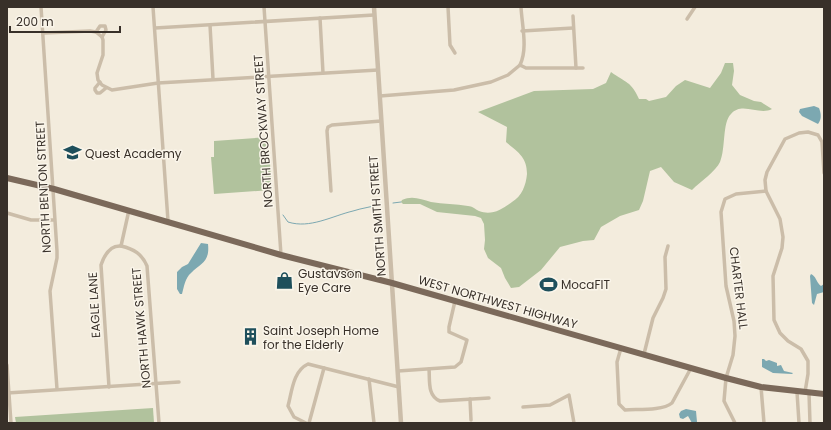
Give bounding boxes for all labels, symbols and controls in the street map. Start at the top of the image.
scale bar [10,8,120,34]
text: 200 m [16,13,54,30]
street label: NORTH BROCKWAY STREET [249,53,277,208]
street label: NORTH BENTON STREET [31,120,55,254]
school or university icon: Quest Academy [62,143,82,163]
place label: Quest Academy [85,145,182,162]
street label: NORTH SMITH STREET [364,154,390,277]
street label: CHARTER HALL [726,246,752,330]
place label: Gustavson Eye Care [298,265,362,296]
street label: NORTH HAWK STREET [127,266,155,389]
shop icon: Gustavson Eye Care [275,270,295,290]
street label: WEST NORTHWEST HIGHWAY [416,271,580,333]
street label: EAGLE LANE [84,272,104,338]
sports icon: MocaFIT [538,274,558,294]
place label: MocaFIT [561,276,610,293]
place label: Saint Joseph Home for the Elderly [263,322,379,353]
building icon: Saint Joseph Home for the Elderly [240,327,260,347]

